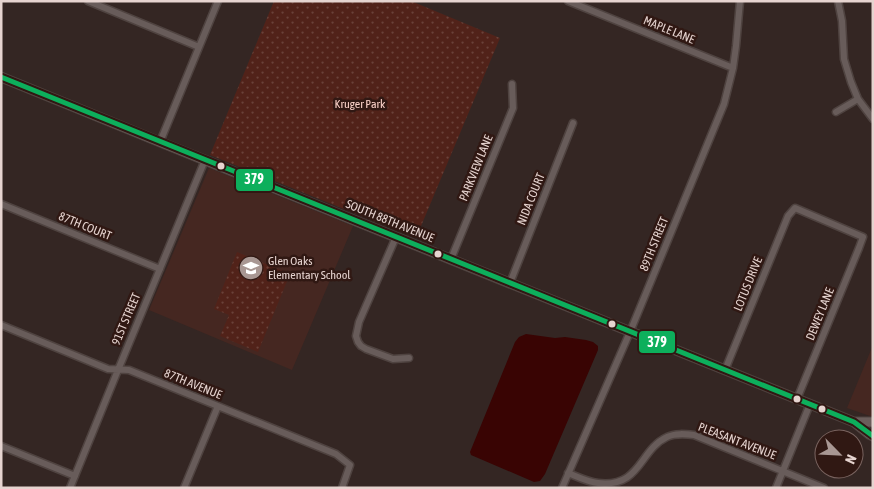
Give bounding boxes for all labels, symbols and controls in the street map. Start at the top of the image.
street label: MAPLE LANE [641,13,697,47]
park label: Kruger Park [335,97,386,111]
street label: PARKVIEW LANE [456,133,496,203]
unlabelled marker [216,161,226,171]
line badge: 379 [235,168,274,192]
street label: NIDA COURT [514,170,548,227]
text: 379 [244,171,264,187]
street label: SOUTH 88TH AVENUE [344,197,436,245]
street label: 87TH COURT [57,209,114,243]
street label: 89TH STREET [637,214,671,273]
unlabelled marker [433,249,443,259]
place label: Glen Oaks Elementary School [268,254,351,282]
school or university icon: Glen Oaks Elementary School [238,255,264,281]
street label: LOTUS DRIVE [731,255,765,313]
street label: DEWEY LANE [803,286,837,342]
street label: 91ST STREET [109,290,143,347]
unlabelled marker [607,319,617,329]
line badge: 379 [638,330,676,354]
text: 379 [647,334,667,350]
street label: 87TH AVENUE [162,366,224,402]
unlabelled marker [792,394,802,404]
unlabelled marker [817,404,827,414]
street label: PLEASANT AVENUE [696,420,778,462]
north arrow [814,429,864,479]
text: N [842,452,860,466]

